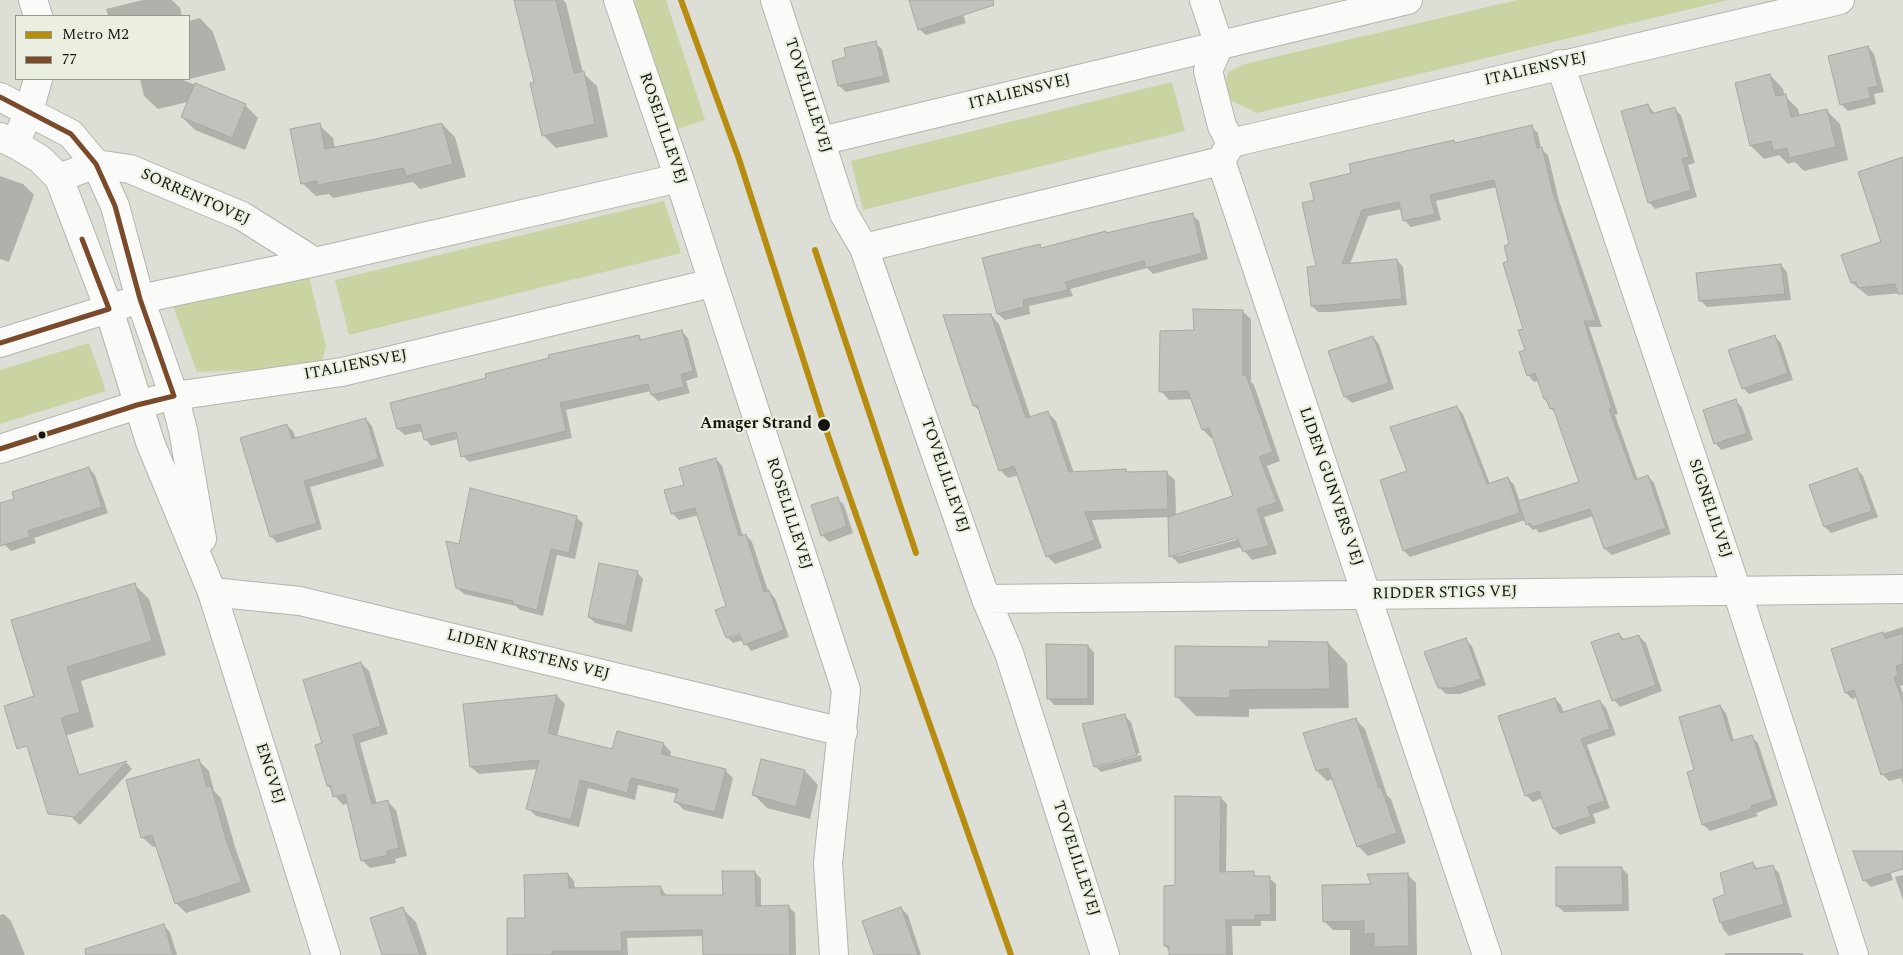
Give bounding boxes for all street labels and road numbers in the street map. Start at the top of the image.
street label: TOVELILLEVEJ [779,36,835,156]
street label: ITALIENSVEJ [1483,49,1589,91]
street label: ROSELILLEVEJ [634,70,690,188]
street label: ITALIENSVEJ [967,71,1073,115]
street label: SORRENTOVEJ [137,165,253,231]
street label: ITALIENSVEJ [303,347,409,385]
street label: LIDEN GUNVERS VEJ [1294,405,1366,569]
street label: TOVELILLEVEJ [915,416,973,536]
street label: ROSELILLEVEJ [761,455,815,573]
street label: SIGNELILVEJ [1683,457,1735,561]
street label: RIDDER STIGS VEJ [1372,583,1518,605]
street label: LIDEN KIRSTENS VEJ [444,626,612,686]
street label: ENGVEJ [250,741,288,807]
street label: TOVELILLEVEJ [1047,799,1103,919]

